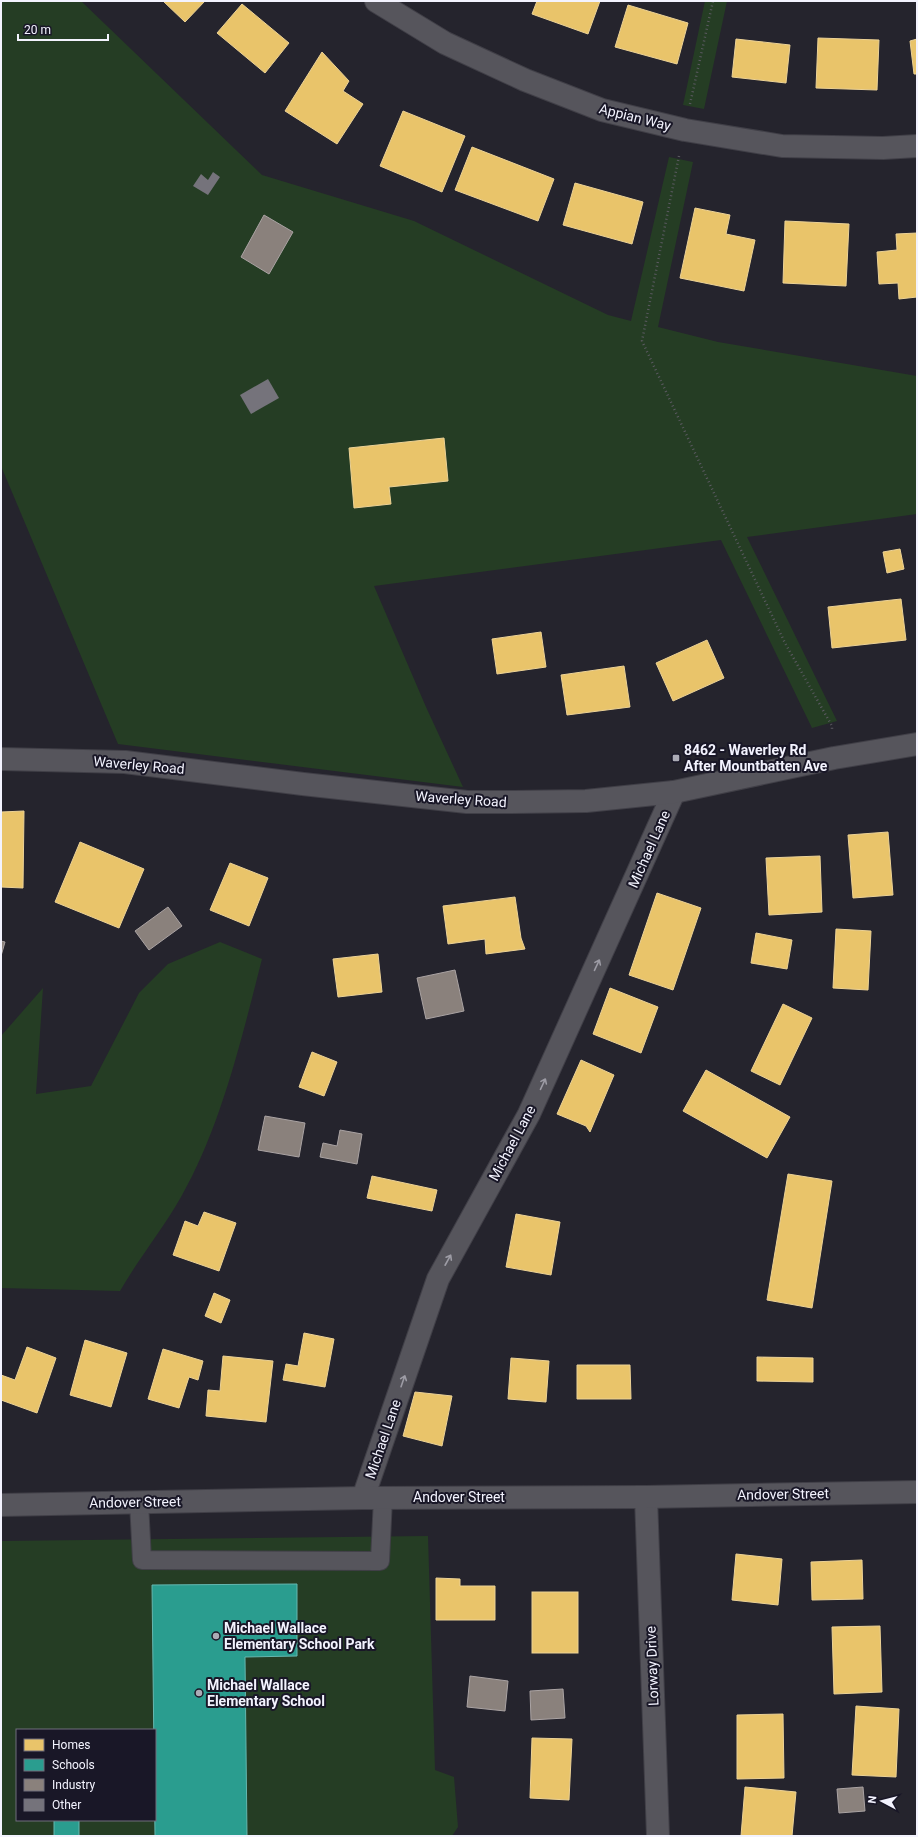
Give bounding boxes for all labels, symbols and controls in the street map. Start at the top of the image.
scale bar [18,16,108,42]
text: 20 m [24,23,51,37]
street label: Appian Way [597,100,673,134]
place label: 8462 - Waverley Rd After Mountbatten Ave [684,742,828,774]
street label: Waverley Road [93,753,185,777]
marker: 8462 - Waverley Rd After Mountbatten Ave [671,753,681,763]
street label: Waverley Road [415,788,507,810]
street label: Michael Lane [625,808,673,890]
one-way arrow [594,960,601,972]
one-way arrow [540,1078,547,1090]
street label: Michael Lane [485,1103,539,1183]
one-way arrow [445,1254,453,1266]
one-way arrow [400,1375,407,1388]
street label: Michael Lane [362,1397,404,1481]
street label: Andover Street [737,1485,830,1503]
street label: Andover Street [413,1489,505,1505]
street label: Andover Street [89,1493,182,1511]
place label: Michael Wallace Elementary School Park [224,1620,375,1652]
street label: Lorway Drive [643,1626,661,1706]
marker: Michael Wallace Elementary School Park [211,1631,221,1641]
place label: Michael Wallace Elementary School [207,1677,325,1709]
marker: Michael Wallace Elementary School [194,1688,204,1698]
legend [16,1729,156,1821]
text: Homes [52,1738,90,1752]
text: Schools [52,1758,95,1772]
text: Industry [52,1778,96,1792]
north arrow [862,1781,902,1821]
text: N [866,1795,880,1804]
text: Other [52,1798,81,1812]

